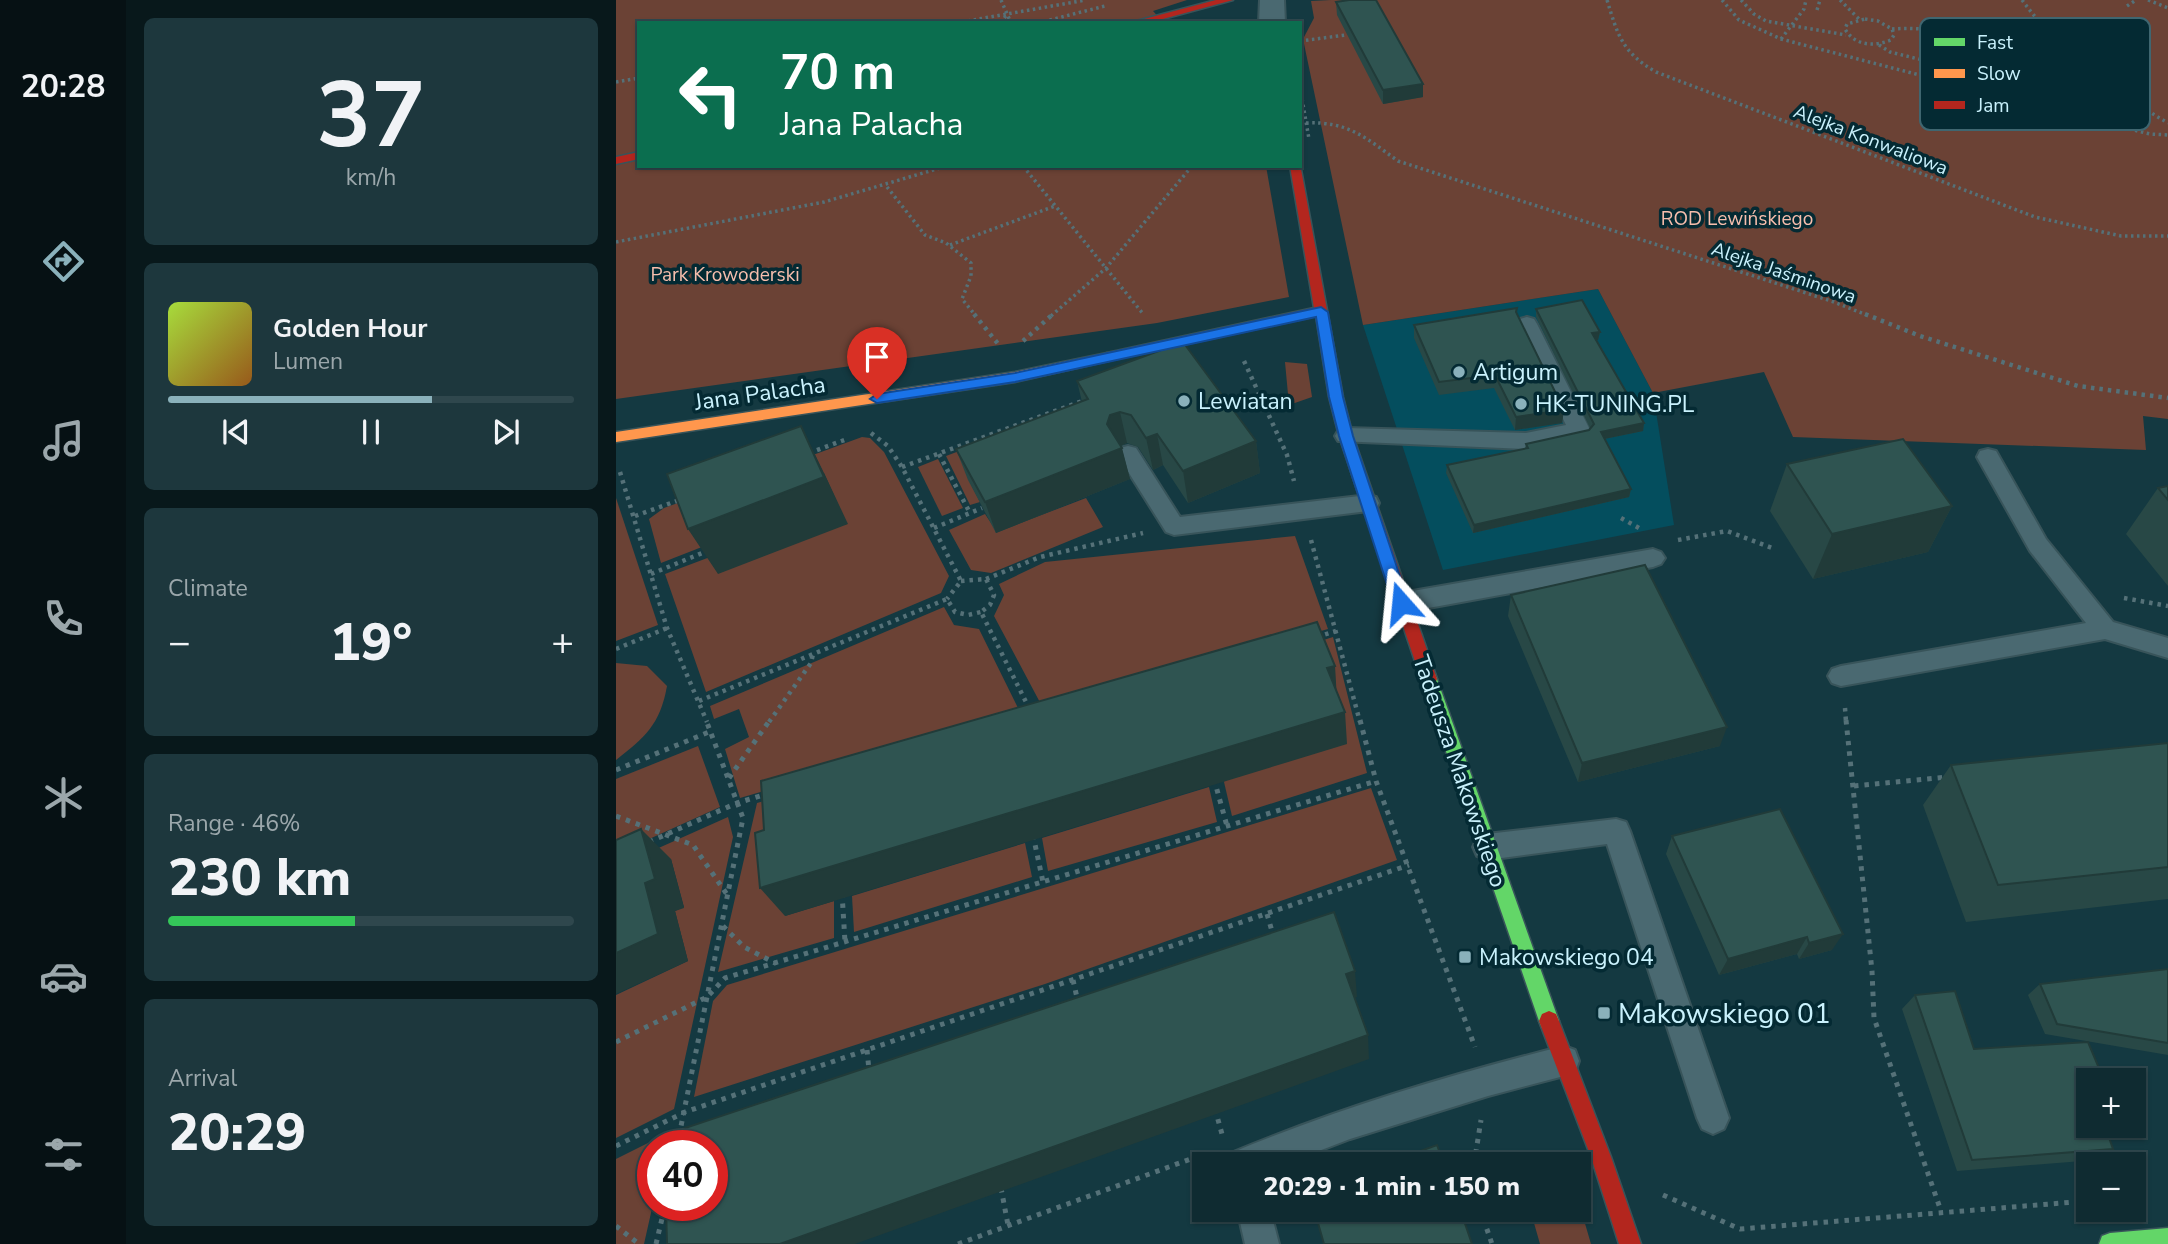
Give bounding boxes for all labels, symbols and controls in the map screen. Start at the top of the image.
legend [1920,18,2150,130]
text: Fast [1977,30,2013,56]
text: 70 m [780,39,895,106]
icon: left [665,49,756,140]
text: 37 [316,54,426,178]
text: Slow [1977,61,2021,87]
text: 20:28 [21,65,105,108]
text: Jam [1976,93,2010,119]
street label: Alejka Konwaliowa [1790,99,1952,181]
text: Jana Palacha [780,103,964,146]
text: km/h [346,162,396,193]
park label: ROD Lewińskiego [1661,206,1813,232]
street label: Alejka Jaśminowa [1708,236,1860,310]
icon: directions [39,237,88,286]
park label: Park Krowoderski [650,262,800,288]
text: Golden Hour [273,311,428,346]
pin [847,327,907,399]
icon: arrive [858,338,896,376]
text: Lumen [273,346,343,377]
place label: Artigum [1473,357,1558,388]
marker: Artigum [1451,364,1467,380]
street label: Jana Palacha [692,369,828,418]
place label: Lewiatan [1198,386,1293,417]
place label: HK-TUNING.PL [1535,389,1695,420]
marker: Lewiatan [1176,393,1192,409]
marker: HK-TUNING.PL [1513,396,1529,412]
icon: previous [217,413,255,451]
icon: pause [352,413,390,451]
icon: next [487,413,525,451]
icon: music [39,416,88,465]
position arrow [1364,566,1438,640]
text: Climate [168,573,248,604]
icon: phone [39,594,88,643]
text: 19° [330,607,412,678]
text: − [168,617,191,668]
text: + [551,617,574,668]
street label: Tadeusza Makowskiego [1405,651,1514,891]
icon: climate [39,773,88,822]
text: Range · 46% [168,808,300,839]
text: 230 km [168,842,351,913]
place label: Makowskiego 04 [1479,942,1654,973]
marker: Makowskiego 04 [1457,949,1473,965]
icon: car [39,952,88,1001]
place label: Makowskiego 01 [1618,995,1831,1033]
marker: Makowskiego 01 [1596,1005,1612,1021]
text: Arrival [168,1063,237,1094]
map controls [2076,1068,2146,1222]
button: + [2076,1068,2146,1138]
text: 20:29 [168,1097,306,1168]
icon: filters [39,1130,88,1179]
speed limit sign: 40 [637,1130,728,1221]
button: − [2076,1152,2146,1222]
text: 20:29 · 1 min · 150 m [1263,1169,1520,1204]

